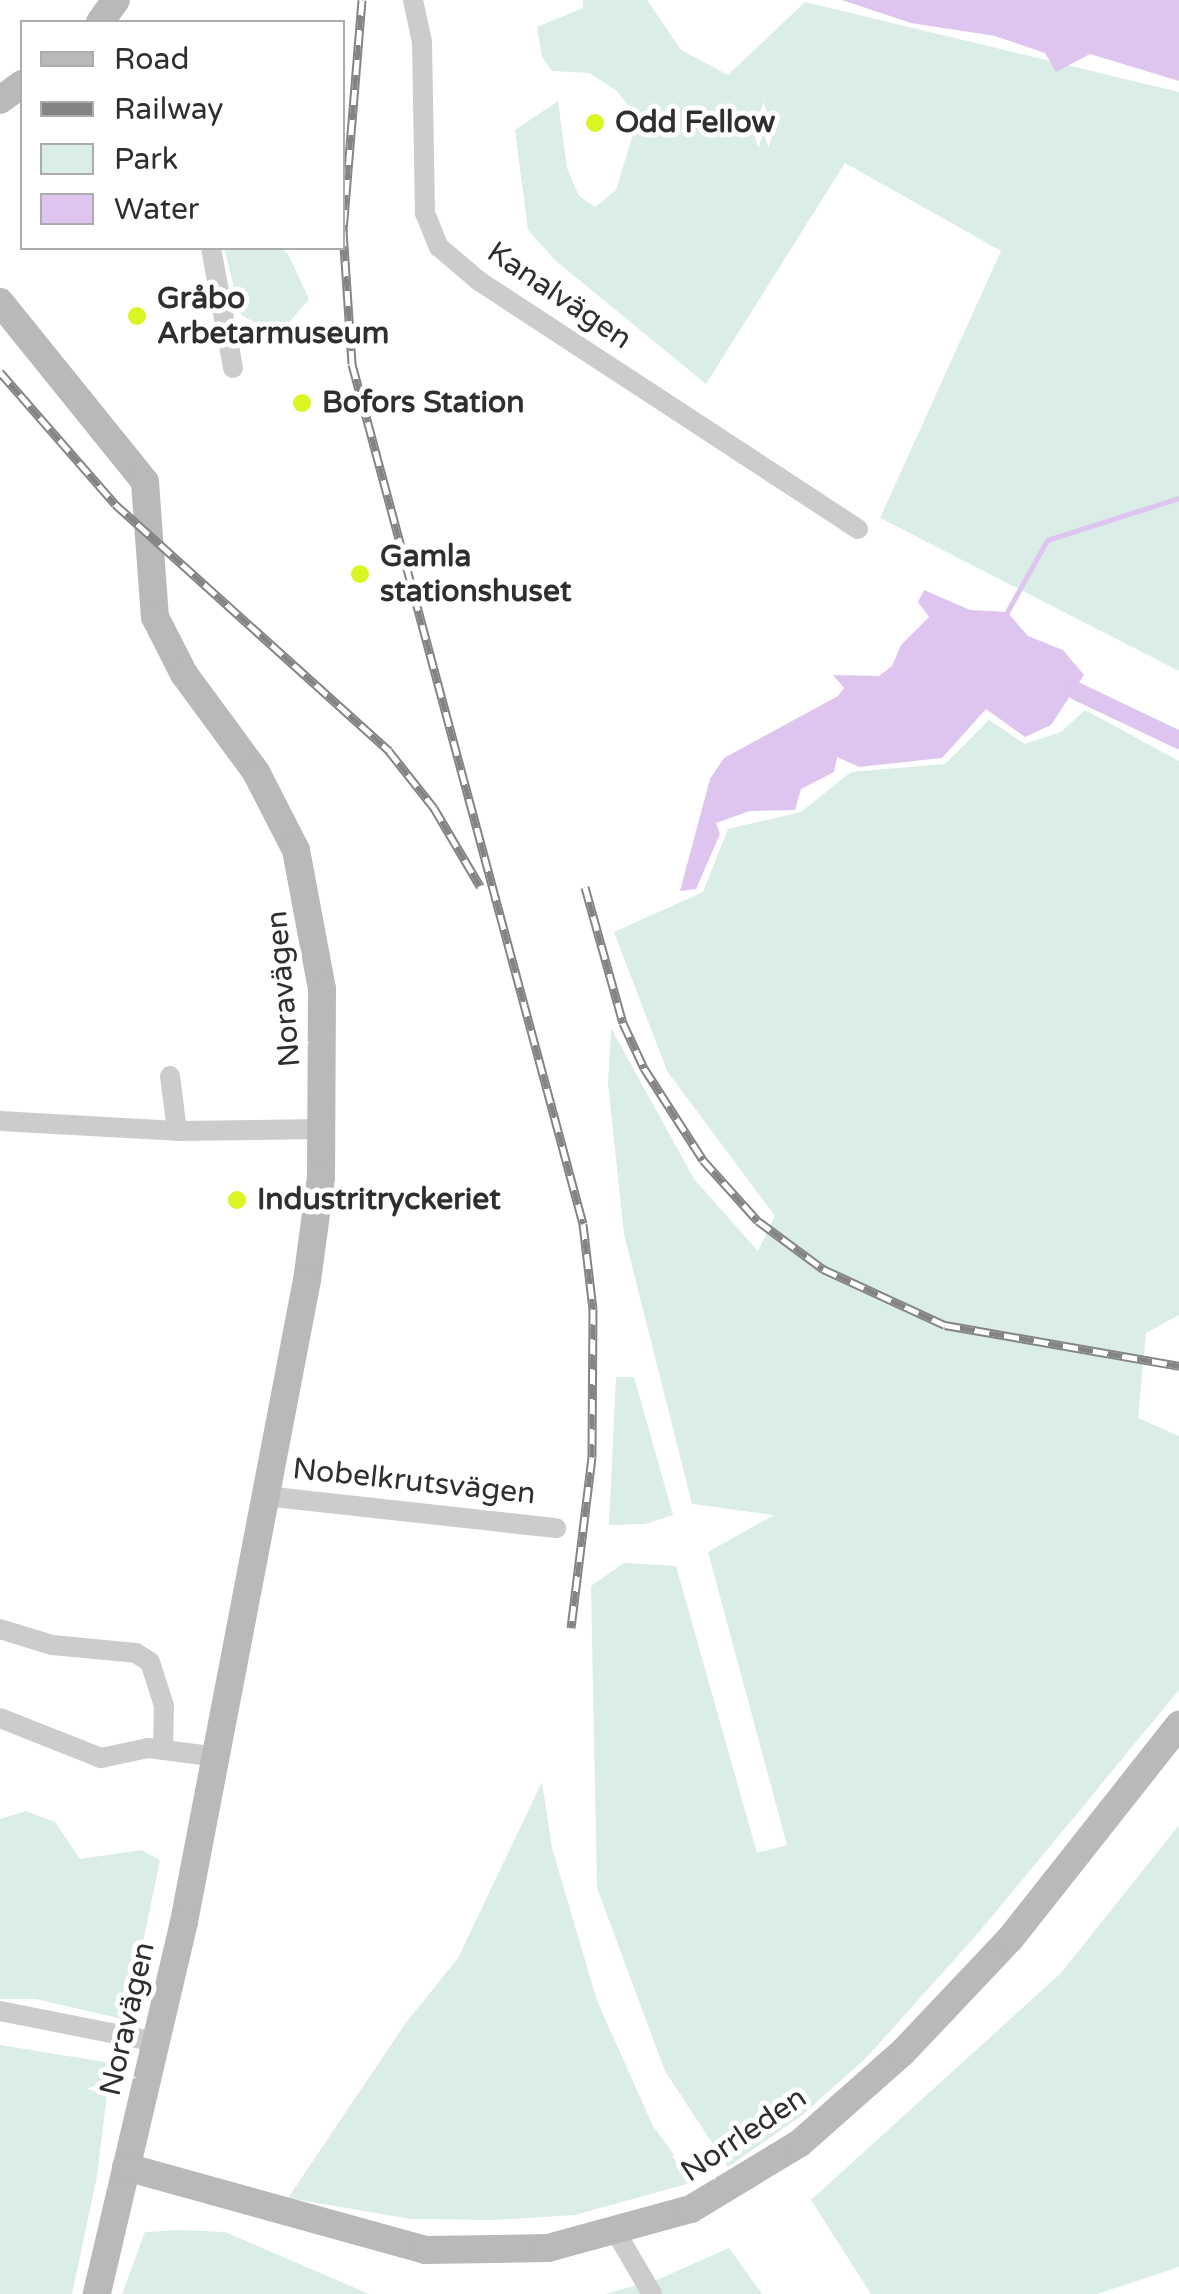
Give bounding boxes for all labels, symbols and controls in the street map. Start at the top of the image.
legend [20,20,345,250]
text: Road [114,41,189,78]
text: Railway [114,91,223,128]
place label: Odd Fellow [615,105,775,141]
marker: Odd Fellow [584,112,606,134]
text: Park [114,141,178,178]
text: Water [114,191,199,228]
street label: Kanalvägen [480,235,638,357]
place label: Gråbo Arbetarmuseum [157,281,389,352]
marker: Gråbo Arbetarmuseum [126,305,148,327]
place label: Bofors Station [322,385,524,421]
marker: Bofors Station [291,392,313,414]
place label: Gamla stationshuset [380,539,571,610]
marker: Gamla stationshuset [349,563,371,585]
street label: Noravägen [259,909,309,1069]
place label: Industritryckeriet [257,1182,501,1218]
marker: Industritryckeriet [226,1189,248,1211]
street label: Nobelkrutsvägen [291,1451,537,1513]
street label: Noravägen [93,1939,163,2099]
street label: Norrleden [674,2080,814,2190]

